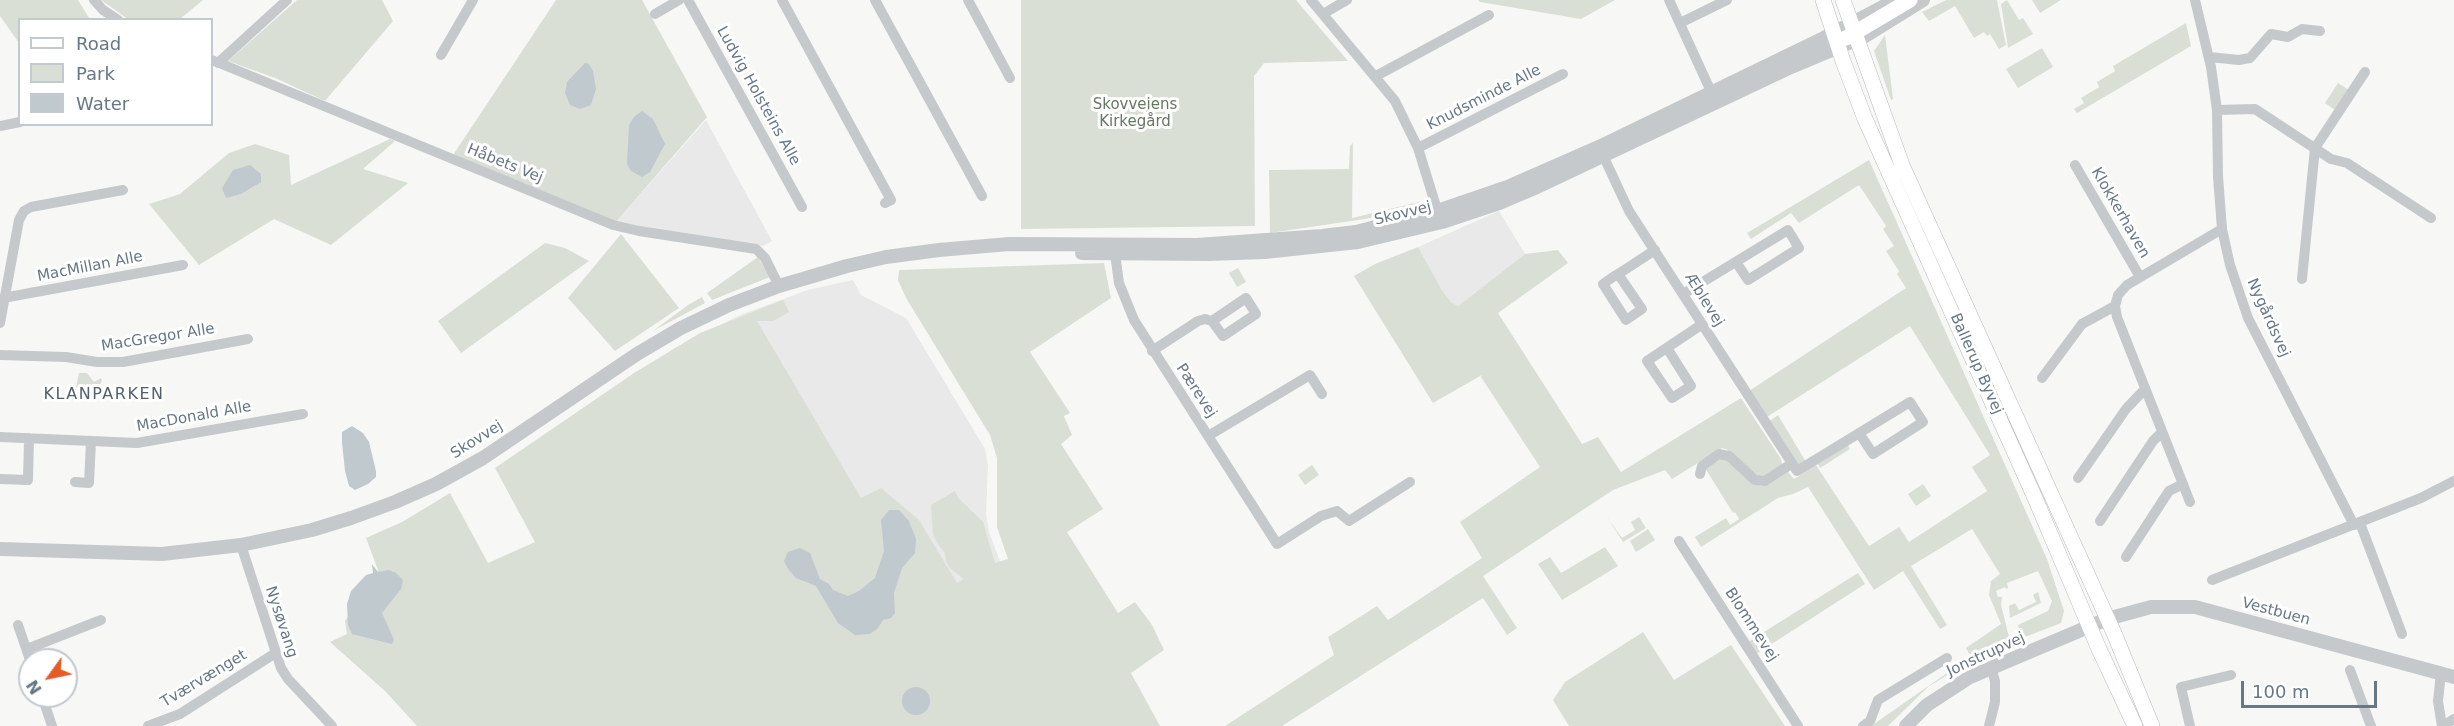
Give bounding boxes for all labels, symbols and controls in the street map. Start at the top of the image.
legend [18,18,213,126]
street label: Ludvig Holsteins Alle [712,23,804,169]
text: Road [76,33,121,54]
street label: Knudsminde Alle [1424,61,1544,135]
text: Park [76,63,115,84]
text: Water [76,93,129,114]
park label: Skovvejens Kirkegård [1093,96,1177,131]
street label: Håbets Vej [464,141,546,187]
street label: Klokkerhaven [2087,165,2153,261]
street label: Skovvej [1373,198,1433,230]
street label: MacMillan Alle [36,248,144,286]
street label: Æblevej [1681,270,1727,330]
street label: Nygårdsvej [2243,276,2293,360]
street label: Ballerup Byvej [1946,311,2006,417]
street label: MacGregor Alle [100,320,216,356]
street label: Pærevej [1172,360,1220,422]
district label: KLANPARKEN [44,385,164,405]
street label: MacDonald Alle [135,398,253,436]
street label: Skovvej [448,417,506,463]
street label: Nysøvang [261,584,301,660]
street label: Blommevej [1720,585,1782,665]
street label: Vestbuen [2240,594,2312,630]
street label: Jonstrupvej [1944,629,2028,681]
street label: Tværvænget [158,646,250,712]
north arrow [18,648,78,708]
scale bar [2244,669,2380,707]
text: N [23,676,46,698]
text: 100 m [2252,681,2310,702]

